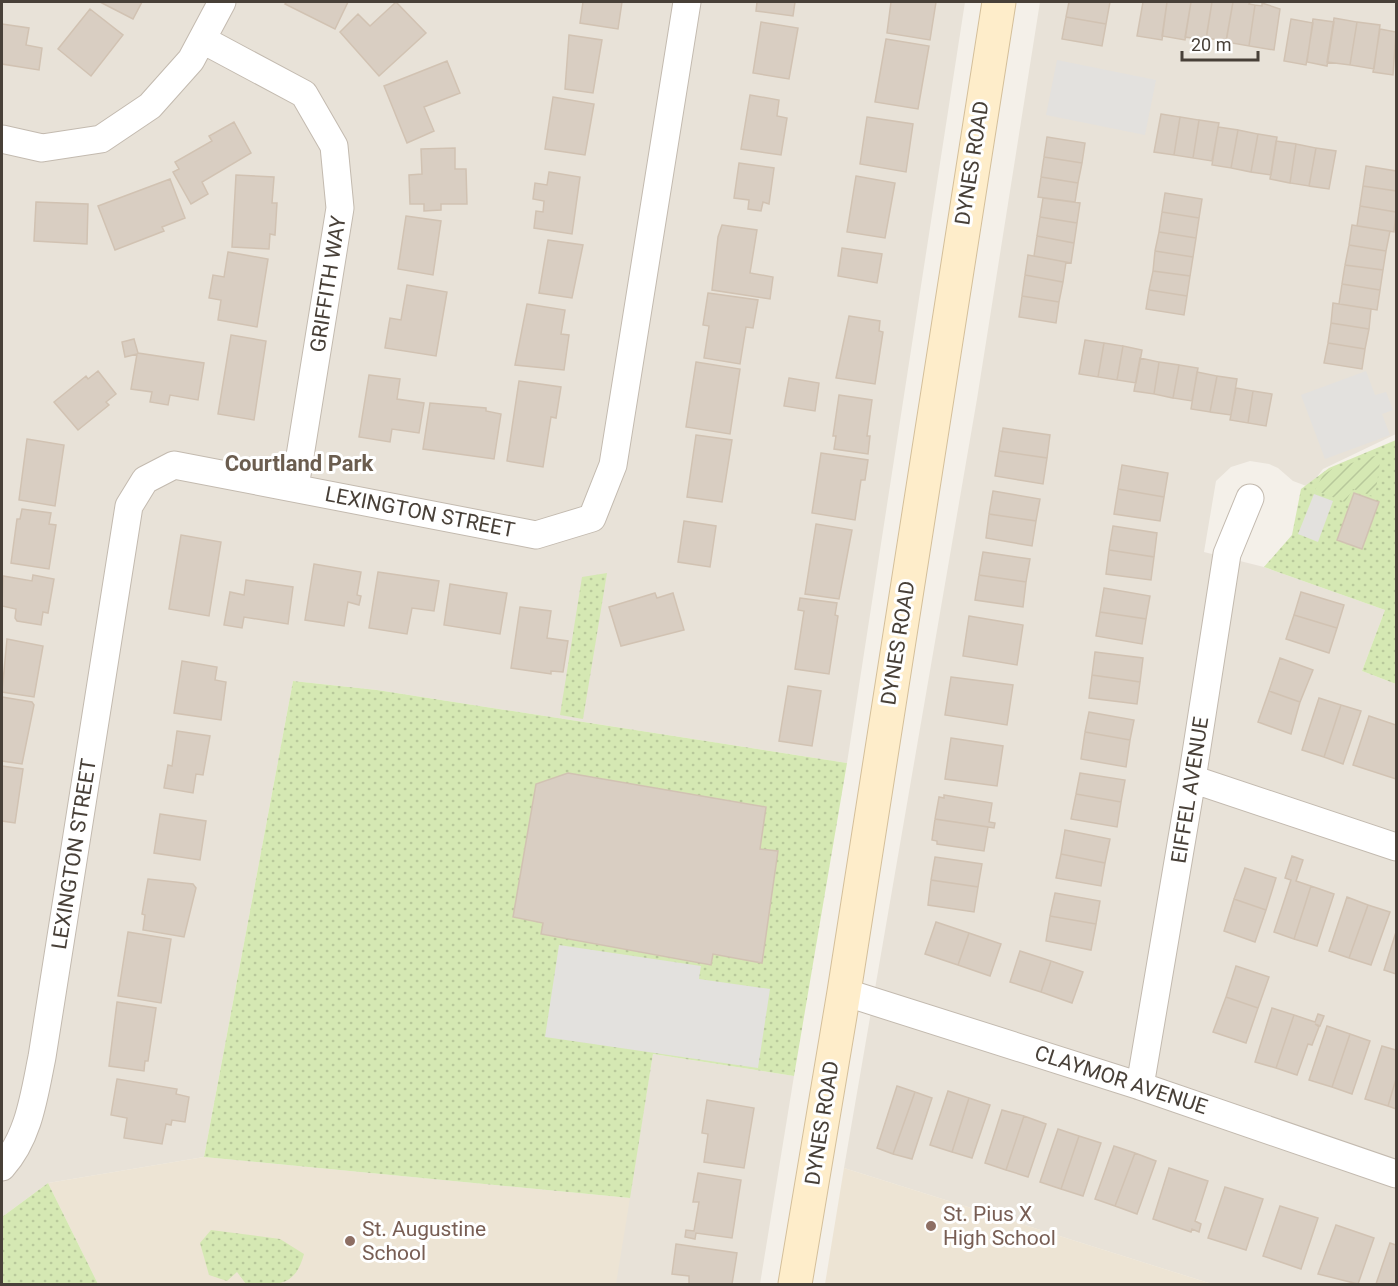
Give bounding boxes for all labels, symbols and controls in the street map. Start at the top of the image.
scale bar [1182,24,1258,62]
text: 20 m [1191,34,1231,55]
street label: DYNES ROAD [950,99,994,227]
street label: GRIFFITH WAY [305,214,351,354]
district label: Courtland Park [225,451,374,476]
street label: LEXINGTON STREET [323,482,517,542]
street label: DYNES ROAD [876,579,920,707]
street label: EIFFEL AVENUE [1167,715,1213,865]
street label: LEXINGTON STREET [47,756,101,951]
street label: CLAYMOR AVENUE [1032,1041,1210,1119]
street label: DYNES ROAD [800,1059,844,1187]
place label: St. Pius X High School [943,1202,1056,1250]
place label: St. Augustine School [362,1217,486,1265]
marker: St. Pius X High School [924,1219,938,1233]
marker: St. Augustine School [343,1234,357,1248]

